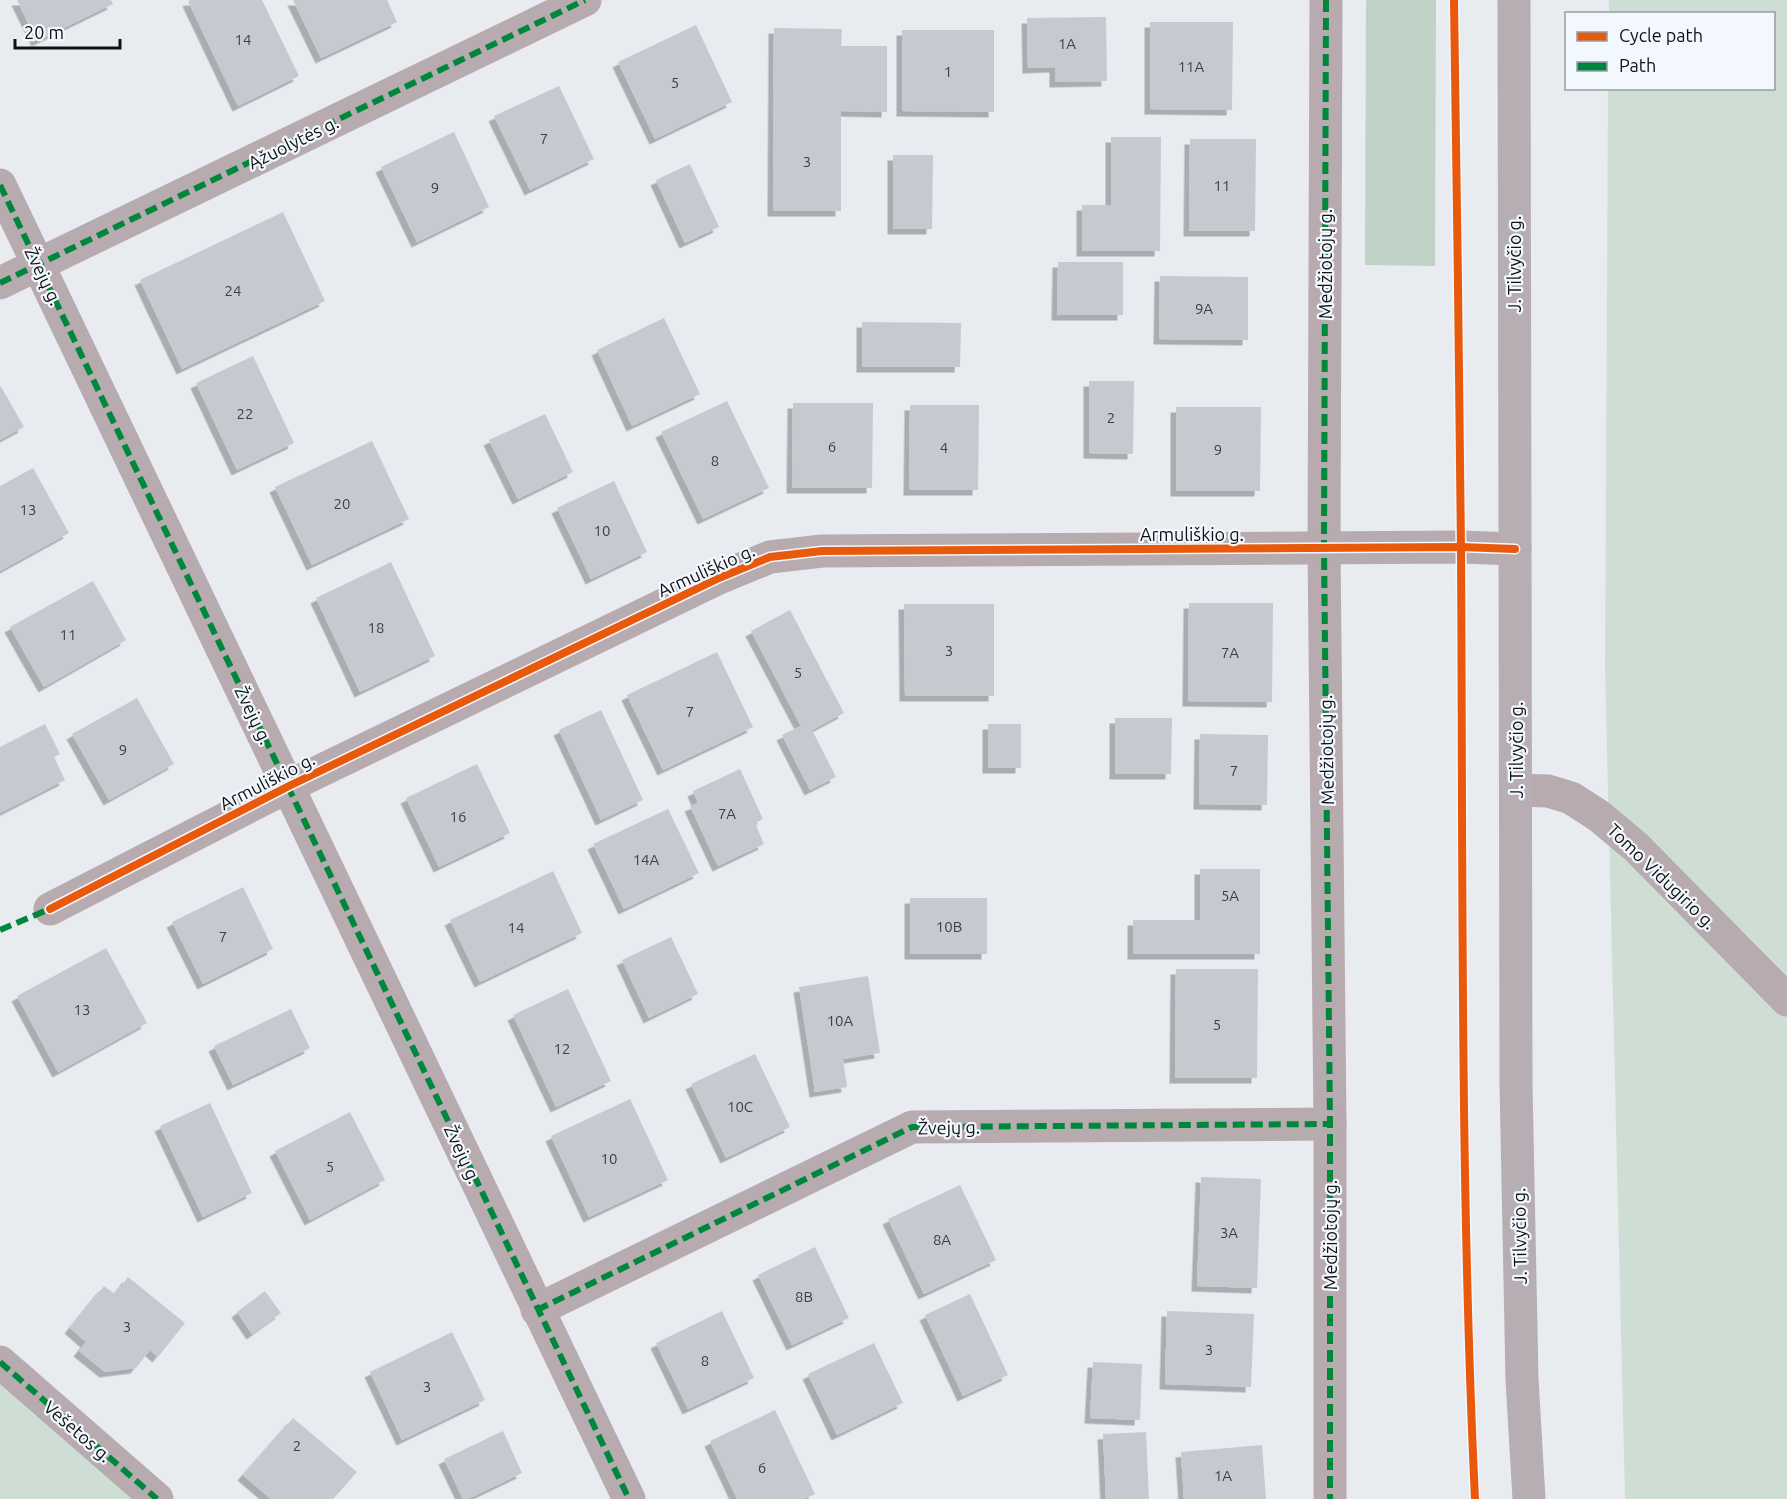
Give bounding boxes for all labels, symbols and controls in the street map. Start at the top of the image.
scale bar [15,12,120,50]
legend [1565,12,1775,90]
text: 20 m [24,22,64,42]
text: Cycle path [1619,25,1703,45]
house number: 14 [235,31,251,48]
house number: 1A [1058,35,1076,52]
text: Path [1619,55,1656,75]
house number: 11A [1178,58,1205,75]
house number: 1 [944,63,952,80]
house number: 5 [671,74,679,91]
street label: Ąžuolytės g. [245,112,341,172]
house number: 7 [540,130,548,147]
house number: 3 [803,153,811,170]
house number: 11 [1214,177,1230,194]
house number: 9 [431,179,439,196]
street label: Medžiotojų g. [1315,209,1335,319]
street label: J. Tilvyčio g. [1504,216,1524,312]
street label: Žvejų g. [21,243,68,308]
house number: 24 [225,282,241,299]
house number: 9A [1195,300,1213,317]
house number: 22 [237,405,253,422]
house number: 2 [1107,409,1115,426]
house number: 6 [828,438,836,455]
house number: 4 [940,439,948,456]
house number: 9 [1214,441,1222,458]
house number: 8 [711,452,719,469]
house number: 20 [334,495,350,512]
house number: 13 [20,501,36,518]
house number: 10 [594,522,610,539]
street label: Armuliškio g. [1140,524,1244,544]
street label: Armuliškio g. [654,540,758,600]
house number: 18 [368,619,384,636]
house number: 11 [60,626,76,643]
house number: 3 [945,642,953,659]
house number: 7A [1221,644,1239,661]
house number: 5 [794,664,802,681]
street label: Žvejų g. [231,682,278,747]
street label: Medžiotojų g. [1315,695,1337,805]
street label: J. Tilvyčio g. [1506,702,1526,798]
house number: 7 [686,703,694,720]
house number: 9 [119,741,127,758]
street label: Armuliškio g. [216,748,318,814]
house number: 7 [1230,762,1238,779]
house number: 7A [718,805,736,822]
house number: 16 [450,808,466,825]
street label: Tomo Vidugirio g. [1604,819,1720,933]
house number: 14A [633,851,660,868]
house number: 5A [1221,887,1239,904]
house number: 10B [936,918,962,935]
house number: 14 [508,919,524,936]
house number: 7 [219,928,227,945]
house number: 13 [74,1001,90,1018]
house number: 10A [827,1012,854,1029]
house number: 5 [1213,1016,1221,1033]
house number: 12 [554,1040,570,1057]
house number: 10C [727,1098,753,1115]
street label: Žvejų g. [918,1115,980,1138]
street label: Žvejų g. [441,1121,486,1186]
house number: 10 [601,1150,617,1167]
house number: 5 [326,1158,334,1175]
street label: Medžiotojų g. [1320,1180,1340,1290]
street label: J. Tilvyčio g. [1508,1187,1530,1285]
house number: 3A [1220,1224,1238,1241]
house number: 8A [933,1231,951,1248]
house number: 8B [795,1288,813,1305]
house number: 3 [123,1318,131,1335]
house number: 3 [1205,1341,1213,1358]
house number: 8 [701,1352,709,1369]
house number: 3 [423,1378,431,1395]
street label: Vešetos g. [40,1396,116,1466]
house number: 2 [293,1437,301,1454]
house number: 6 [758,1459,766,1476]
house number: 1A [1214,1467,1232,1484]

